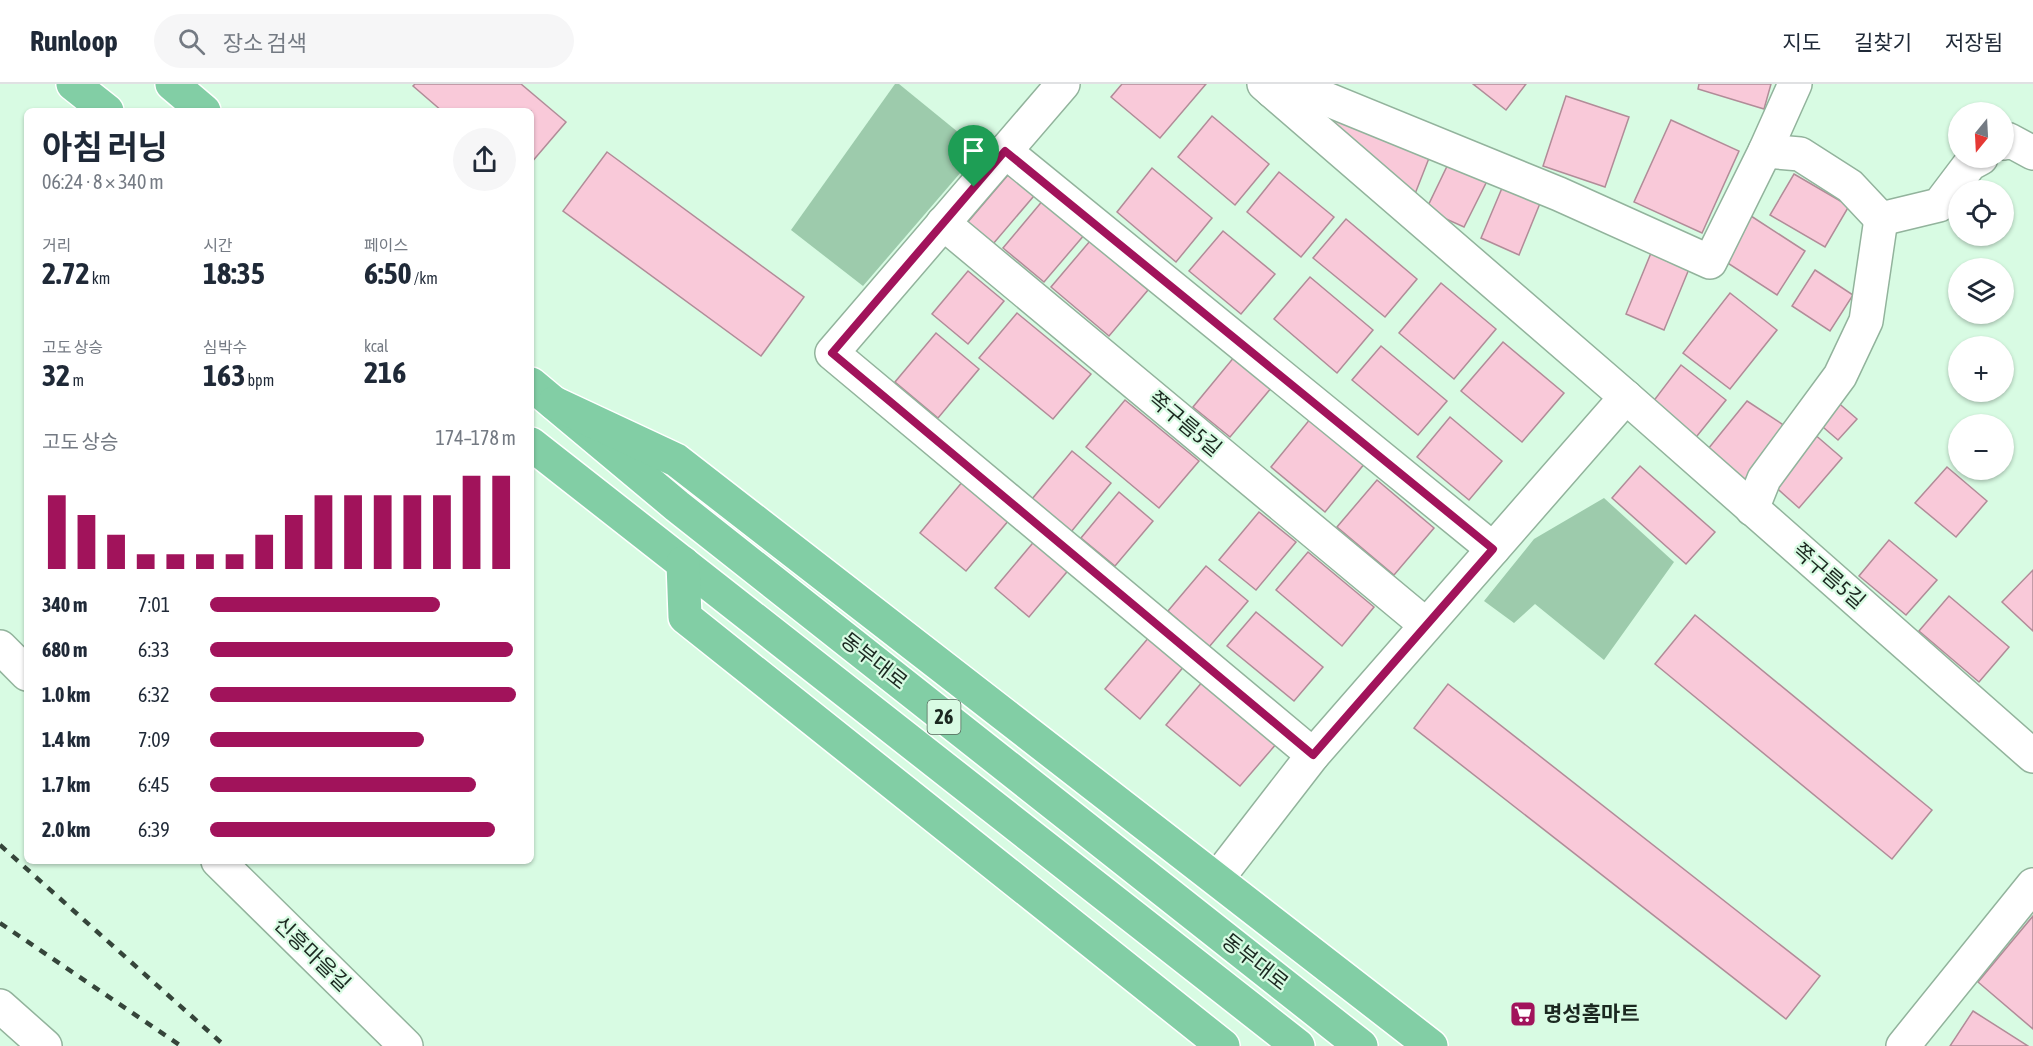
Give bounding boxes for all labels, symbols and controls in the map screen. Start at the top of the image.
search box [154,14,574,68]
text: Runloop [30,25,118,57]
icon: search [175,25,208,58]
text: 장소 검색 [223,30,307,56]
text: 지도 [1782,30,1821,54]
text: 길찾기 [1854,30,1912,54]
text: 저장됨 [1945,30,2003,54]
north arrow [1948,102,2014,168]
map controls [1948,102,2014,480]
pin [948,125,999,187]
text: 아침 러닝 [42,128,168,166]
button: share [453,128,516,191]
icon: arrive [957,134,990,167]
text: 06:24 · 8 × 340 m [42,170,164,193]
button: locate [1948,180,2014,246]
text: 거리 [42,236,71,254]
text: 시간 [203,236,232,254]
text: 페이스 [364,236,408,254]
text: 2.72 [42,256,90,290]
text: 18:35 [203,256,265,290]
text: 6:50 [364,256,412,290]
button: layers [1948,258,2014,324]
text: km [90,269,110,287]
text: /km [412,269,438,287]
button: + [1948,336,2014,402]
text: kcal [364,337,388,355]
text: 고도 상승 [42,338,103,356]
text: 심박수 [203,338,247,356]
text: 216 [364,355,406,389]
text: 32 [42,358,70,392]
text: 163 [203,358,245,392]
text: m [70,371,84,389]
text: bpm [245,371,274,389]
street label: 쪽구름5길 [1145,386,1227,460]
button: − [1948,414,2014,480]
text: 174–178 m [435,426,516,449]
text: 고도 상승 [42,430,118,453]
street label: 쪽구름5길 [1789,538,1870,613]
text: 340 m [42,593,87,616]
text: 7:01 [138,593,170,616]
street label: 동부대로 [837,627,912,693]
text: 680 m [42,638,87,661]
text: 6:33 [138,638,170,661]
text: 1.0 km [42,683,90,706]
text: 6:32 [138,683,170,706]
road number: 26 [928,700,960,734]
text: 1.4 km [42,728,90,751]
text: 7:09 [138,728,170,751]
text: 1.7 km [42,773,90,796]
text: 6:45 [138,773,170,796]
text: 2.0 km [42,818,90,841]
text: 6:39 [138,818,170,841]
street label: 신흥마을길 [270,911,356,995]
street label: 동부대로 [1218,928,1293,994]
supermarket icon: 명성홈마트 [1508,999,1538,1029]
place label: 명성홈마트 [1543,1001,1640,1025]

